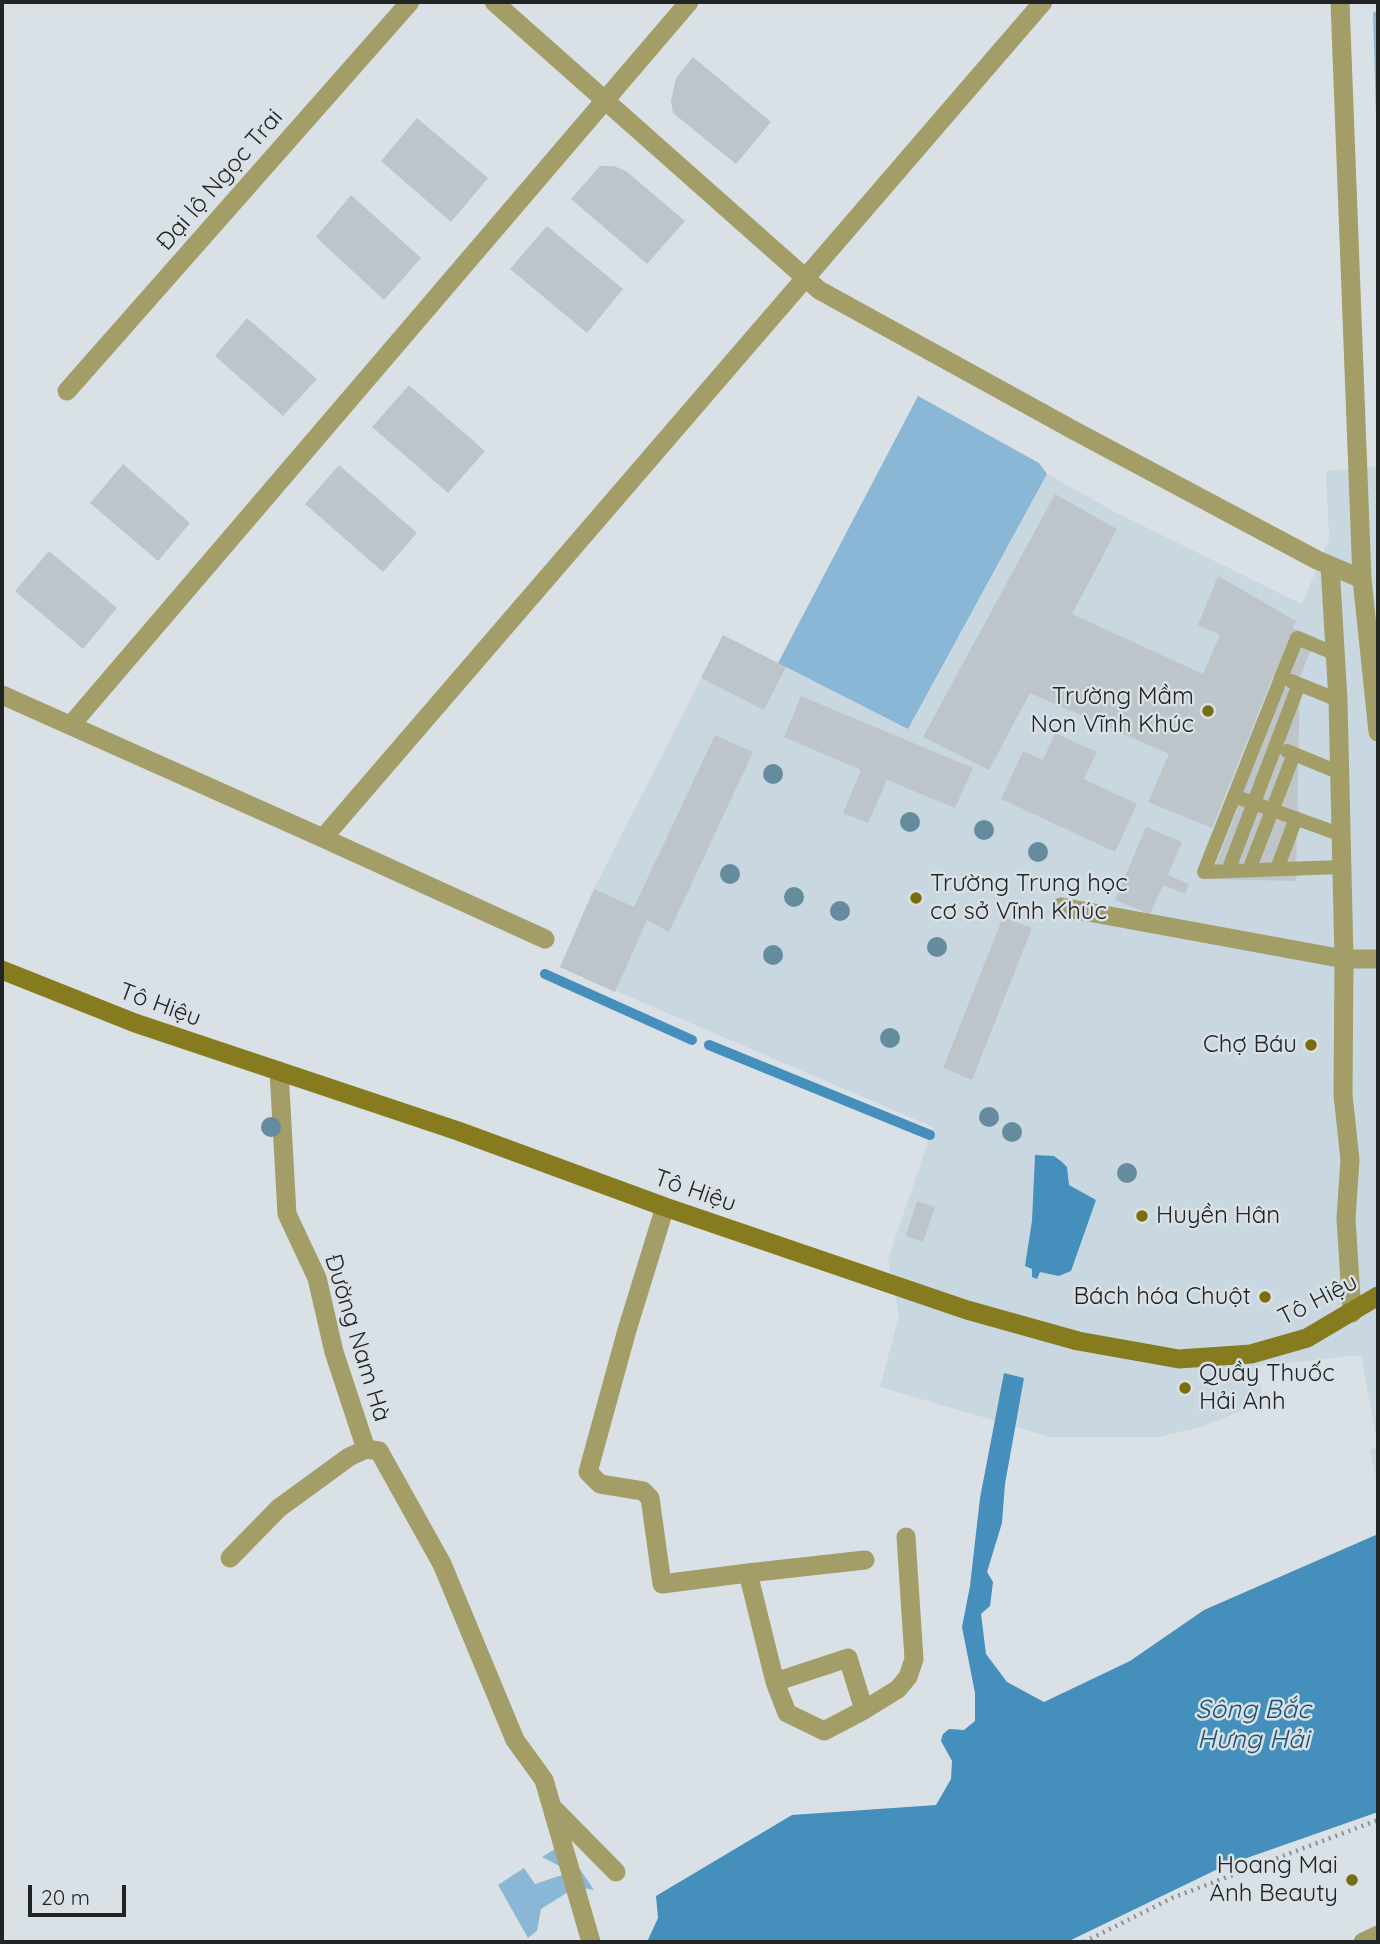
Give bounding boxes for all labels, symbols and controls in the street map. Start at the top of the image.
street label: Đại lộ Ngọc Trai [151,104,289,256]
place label: Trường Mầm Non Vĩnh Khúc [1031,683,1194,739]
marker: Trường Mầm Non Vĩnh Khúc [1200,703,1216,719]
place label: Trường Trung học cơ sở Vĩnh Khúc [930,870,1128,926]
marker: Trường Trung học cơ sở Vĩnh Khúc [908,890,924,906]
street label: Tô Hiệu [115,977,205,1033]
place label: Chợ Báu [1203,1031,1297,1059]
marker: Chợ Báu [1303,1037,1319,1053]
street label: Tô Hiệu [650,1164,740,1218]
place label: Huyền Hân [1156,1202,1280,1230]
marker: Huyền Hân [1134,1208,1150,1224]
street label: Đường Nam Hà [318,1251,396,1425]
street label: Tô Hiệu [1274,1268,1362,1332]
place label: Bách hóa Chuột [1073,1283,1251,1311]
marker: Bách hóa Chuột [1257,1289,1273,1305]
place label: Quầy Thuốc Hải Anh [1199,1360,1335,1416]
marker: Quầy Thuốc Hải Anh [1177,1380,1193,1396]
water label: Sông Bắc Hưng Hải [1196,1694,1310,1756]
place label: Hoang Mai Anh Beauty [1209,1852,1338,1908]
scale bar [32,1870,130,1914]
marker: Hoang Mai Anh Beauty [1344,1872,1360,1888]
text: 20 m [41,1884,90,1910]

